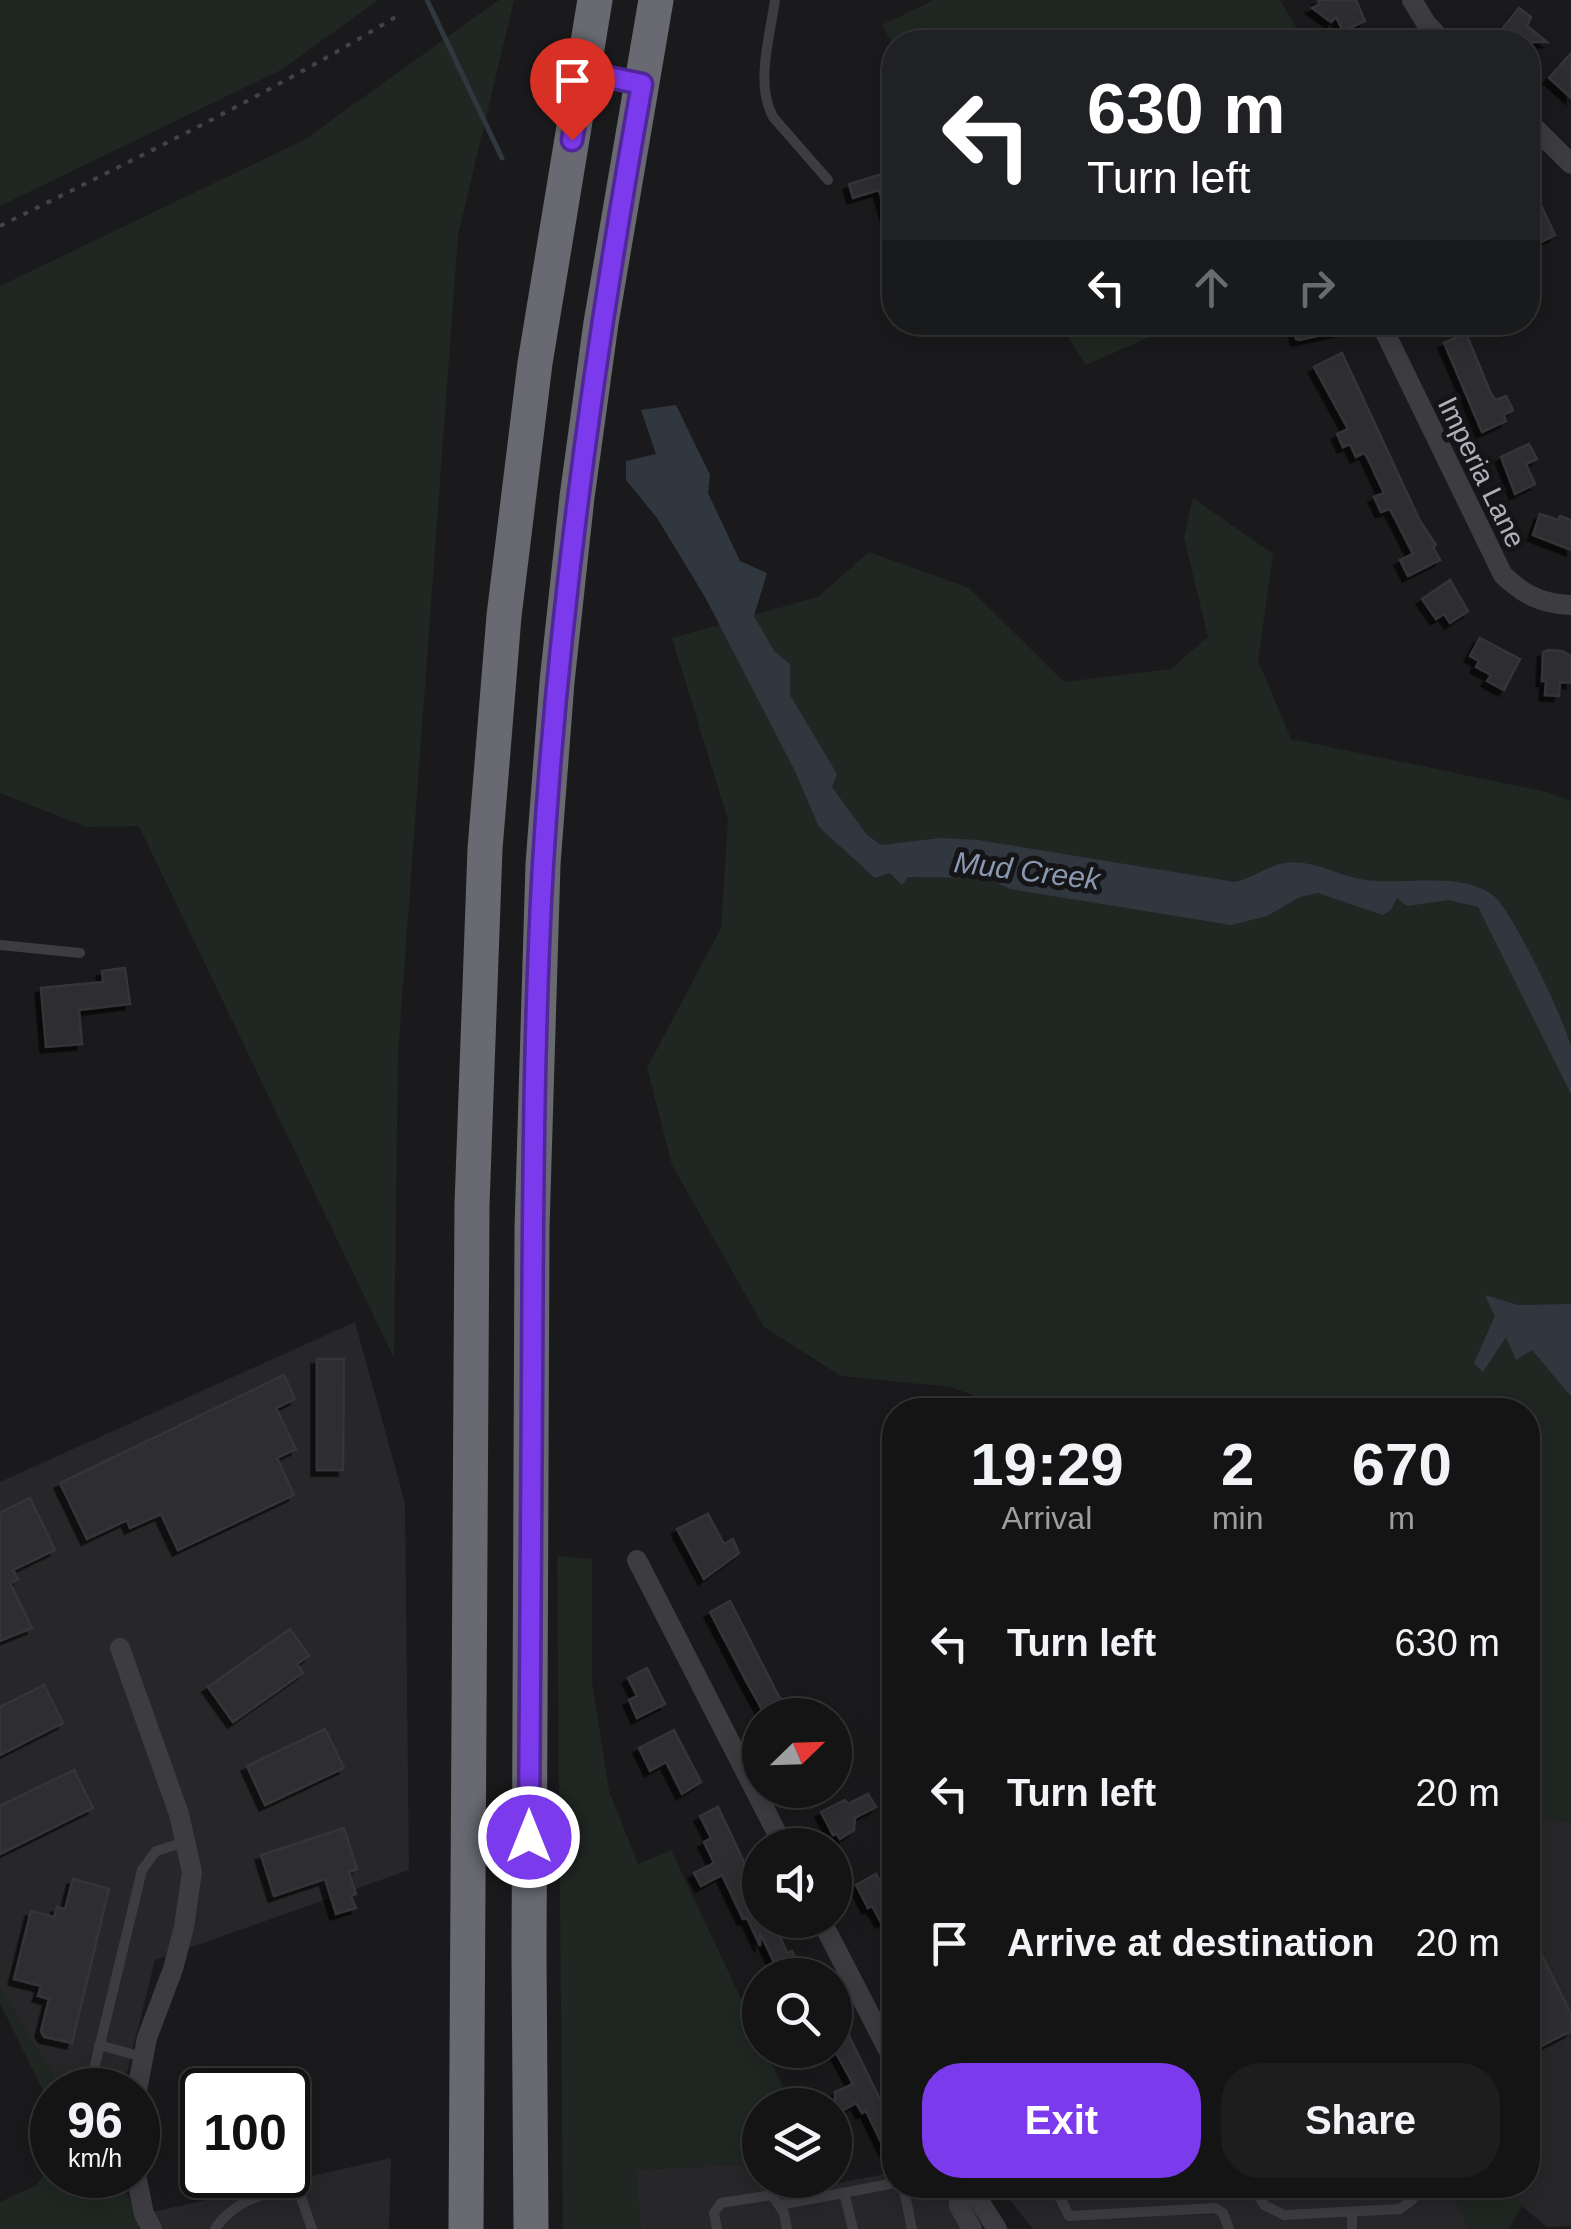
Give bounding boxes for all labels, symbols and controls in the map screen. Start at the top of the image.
pin [530,38,615,141]
icon: arrive [545,53,600,108]
icon: left [922,70,1052,200]
text: 630 m [1087,70,1285,148]
text: Turn left [1087,152,1250,203]
icon: left [1079,260,1134,315]
icon: ahead [1184,260,1239,315]
icon: right [1289,260,1344,315]
street label: Imperia Lane [1432,392,1531,552]
water label: Mud Creek [952,845,1104,896]
text: 19:29 [970,1431,1124,1498]
text: 2 [1221,1431,1254,1498]
text: 670 [1352,1431,1452,1498]
text: Arrival [1002,1500,1092,1536]
text: min [1212,1500,1263,1536]
text: m [1388,1500,1415,1536]
icon: left [922,1616,977,1671]
text: Turn left [1007,1622,1156,1664]
text: 630 m [1394,1622,1500,1664]
north arrow [742,1698,852,1808]
map controls [742,1698,852,2198]
icon: left [922,1766,977,1821]
text: Turn left [1007,1772,1156,1814]
text: 20 m [1416,1772,1500,1814]
position arrow [477,1785,581,1889]
button: sound [742,1828,852,1938]
icon: arrive [922,1916,977,1971]
text: Arrive at destination [1007,1922,1374,1964]
text: 20 m [1416,1922,1500,1964]
button: search [742,1958,852,2068]
button: Exit [922,2063,1201,2178]
button: Share [1221,2063,1500,2178]
speed limit sign: 100 [180,2068,310,2198]
button: layers [742,2088,852,2198]
text: 96 [67,2093,123,2149]
text: km/h [68,2144,122,2172]

